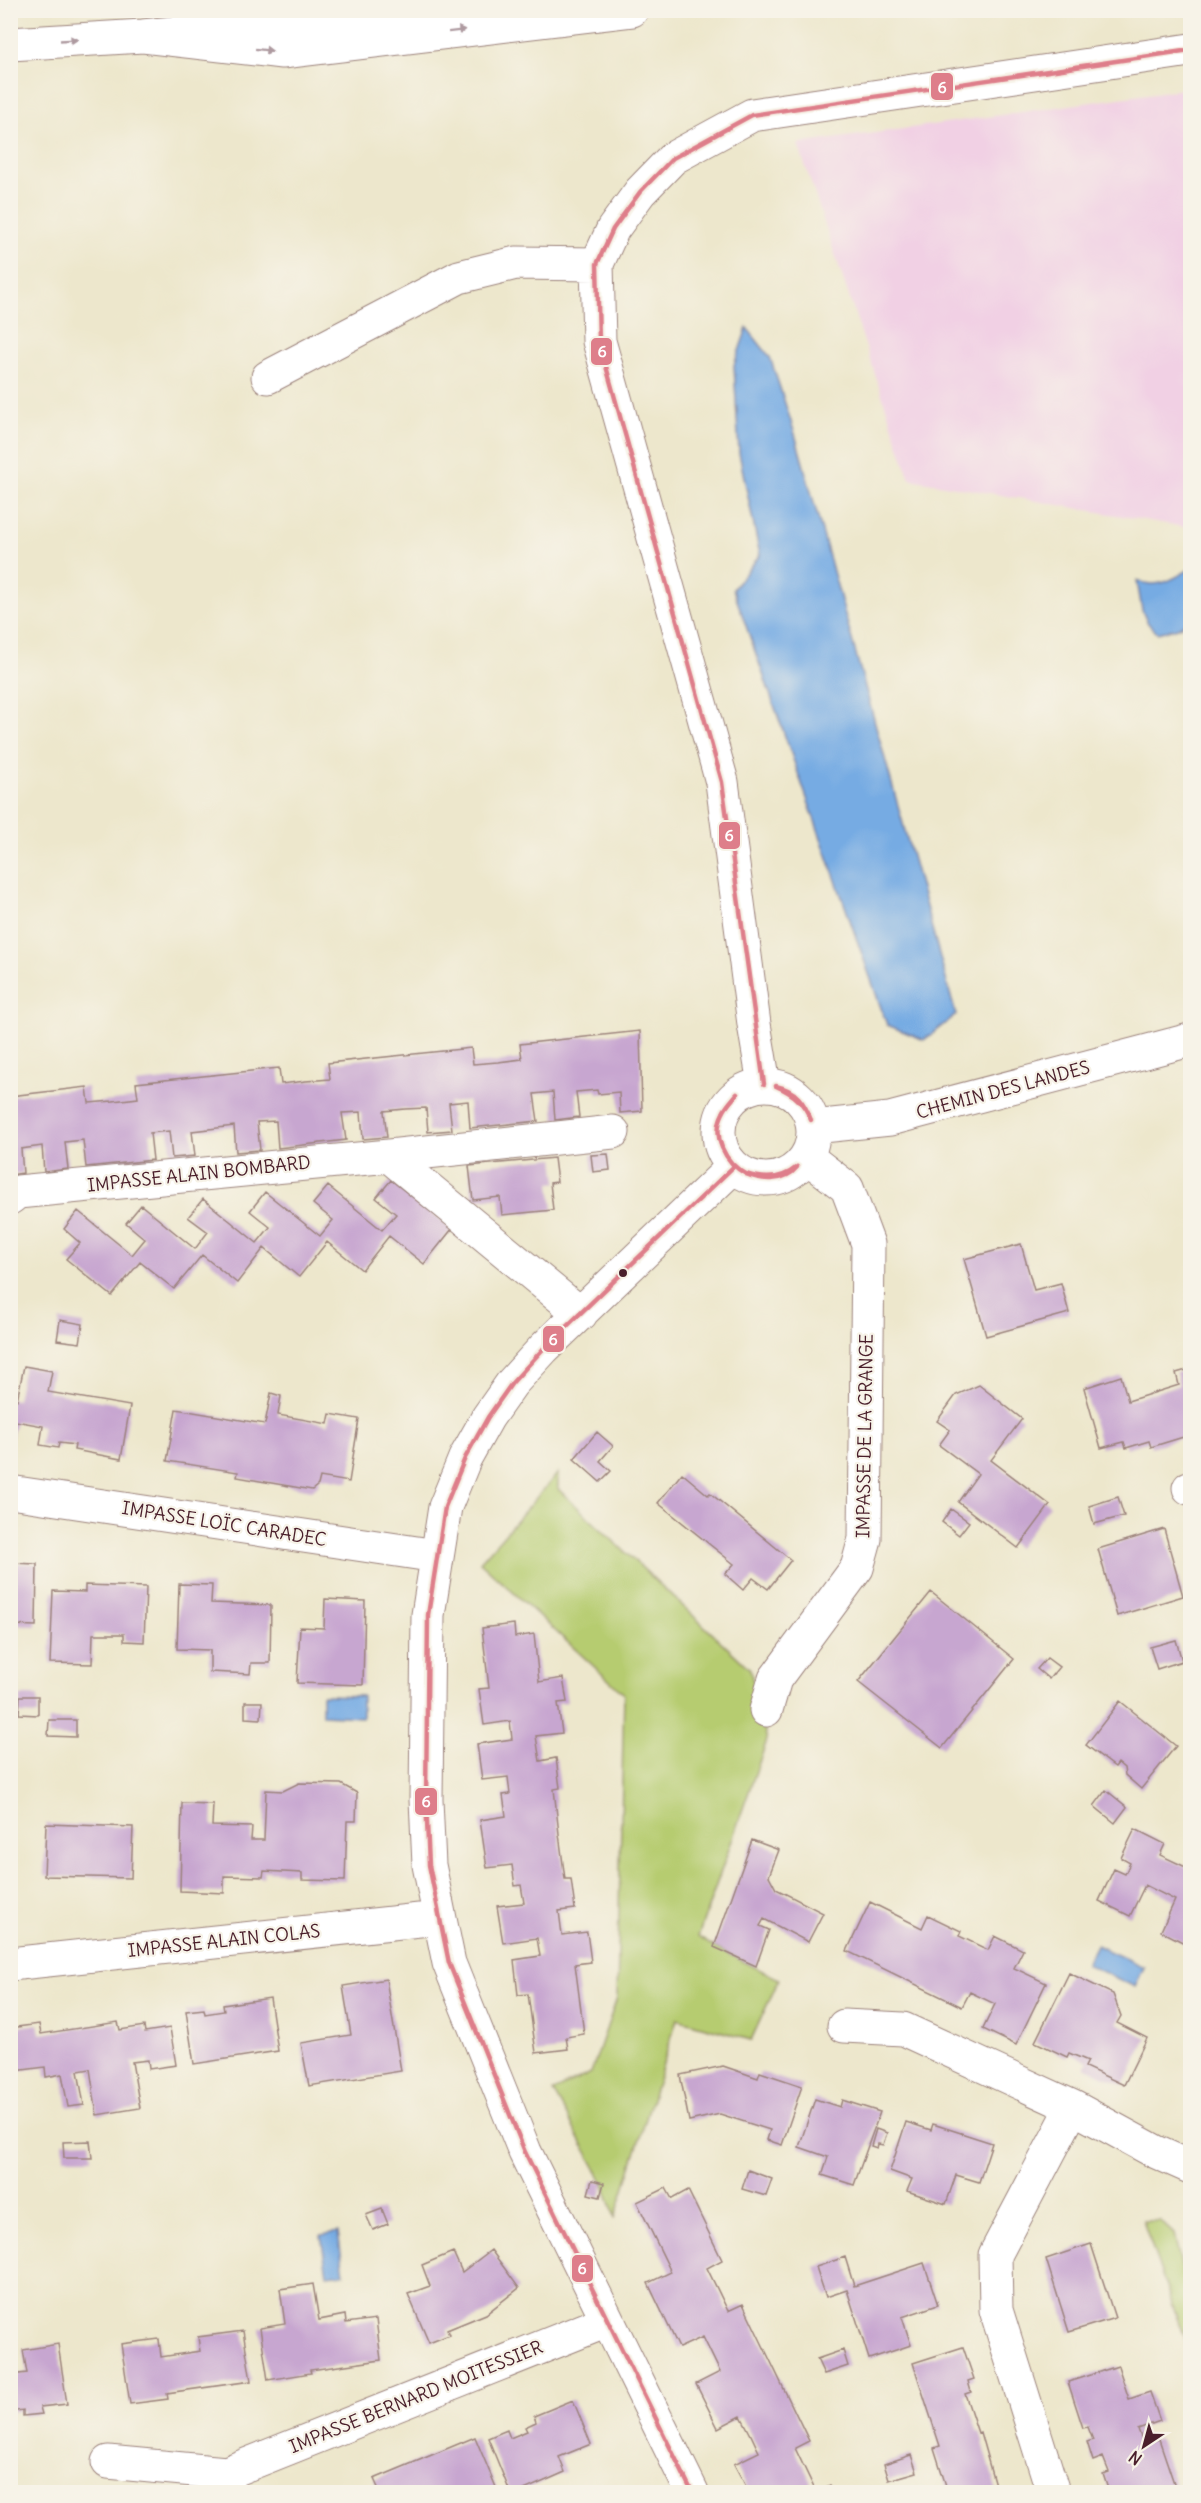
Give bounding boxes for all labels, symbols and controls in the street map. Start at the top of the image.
one-way arrow [448,27,467,36]
one-way arrow [59,35,78,45]
one-way arrow [254,45,273,55]
line badge: 6 [930,72,954,101]
text: 6 [937,77,947,97]
line badge: 6 [590,337,613,366]
text: 6 [597,341,607,361]
line badge: 6 [718,821,741,850]
text: 6 [724,825,734,845]
street label: CHEMIN DES LANDES [913,1055,1092,1124]
street label: IMPASSE ALAIN BOMBARD [86,1150,312,1197]
unlabelled marker [617,1267,629,1279]
line badge: 6 [542,1325,565,1353]
text: 6 [548,1329,558,1349]
street label: IMPASSE DE LA GRANGE [851,1334,878,1538]
street label: IMPASSE LOÏC CARADEC [120,1496,328,1551]
line badge: 6 [414,1787,438,1816]
text: 6 [421,1791,431,1811]
street label: IMPASSE ALAIN COLAS [127,1919,321,1962]
line badge: 6 [571,2254,594,2283]
text: 6 [577,2258,587,2278]
street label: IMPASSE BERNARD MOITESSIER [286,2335,546,2458]
north arrow [1114,2416,1174,2476]
text: N [1125,2447,1146,2469]

